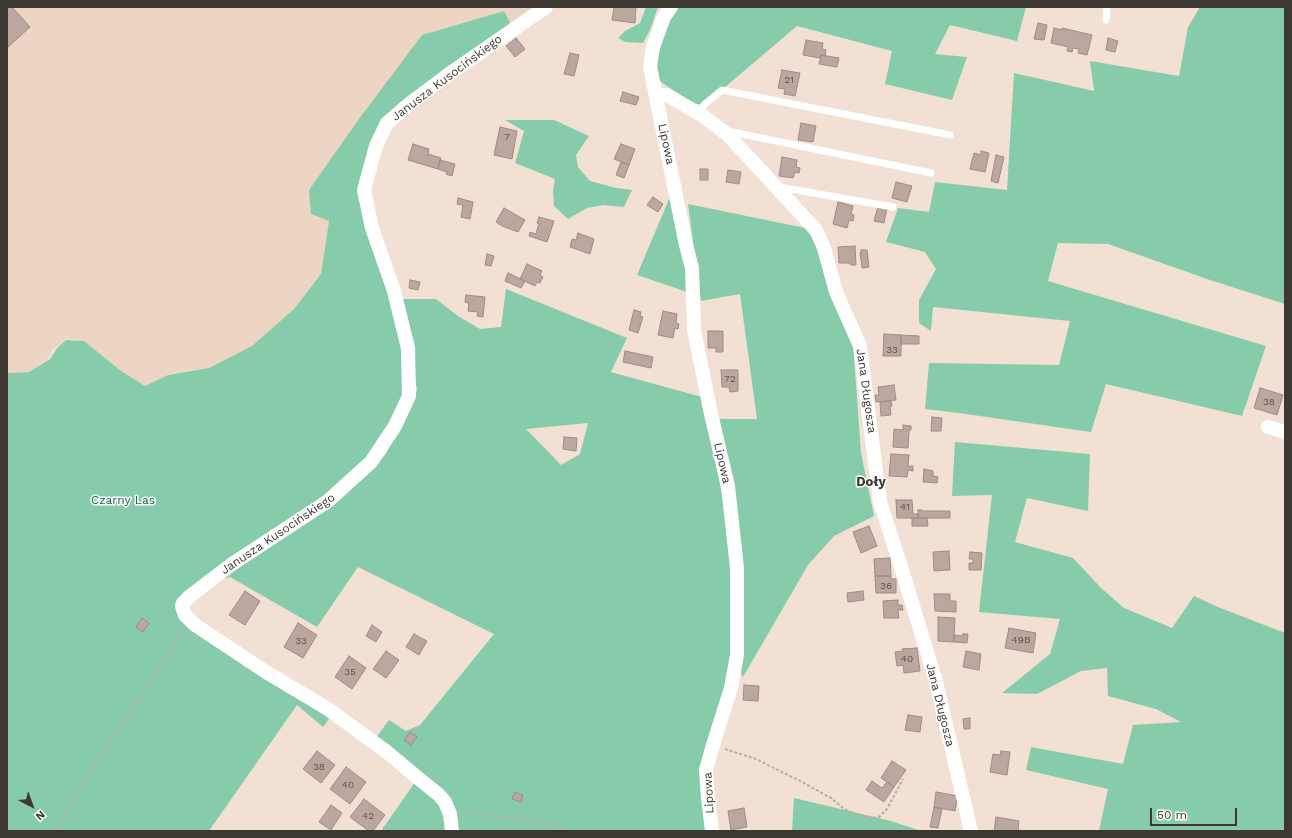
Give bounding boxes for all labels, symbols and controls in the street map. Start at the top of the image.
street label: Janusza Kusocińskiego [389,32,505,124]
house number: 21 [784,74,794,86]
street label: Lipowa [655,122,677,166]
house number: 7 [504,131,510,143]
house number: 33 [886,344,898,356]
street label: Jana Długosza [853,348,879,434]
house number: 72 [724,373,736,385]
house number: 38 [1263,396,1275,408]
street label: Lipowa [710,441,734,485]
district label: Doły [856,474,886,490]
street label: Janusza Kusocińskiego [218,490,338,578]
park label: Czarny Las [91,493,155,507]
house number: 41 [900,501,910,513]
house number: 36 [880,580,892,592]
house number: 49B [1012,634,1030,646]
house number: 33 [295,635,307,647]
house number: 40 [901,653,913,665]
street label: Jana Długosza [923,662,957,748]
house number: 35 [344,666,356,678]
house number: 38 [313,761,325,773]
street label: Lipowa [701,772,717,814]
house number: 40 [342,779,354,791]
north arrow [12,786,52,826]
scale bar [1152,800,1239,826]
text: N [33,808,48,823]
text: 50 m [1157,808,1187,822]
house number: 42 [362,810,374,822]

